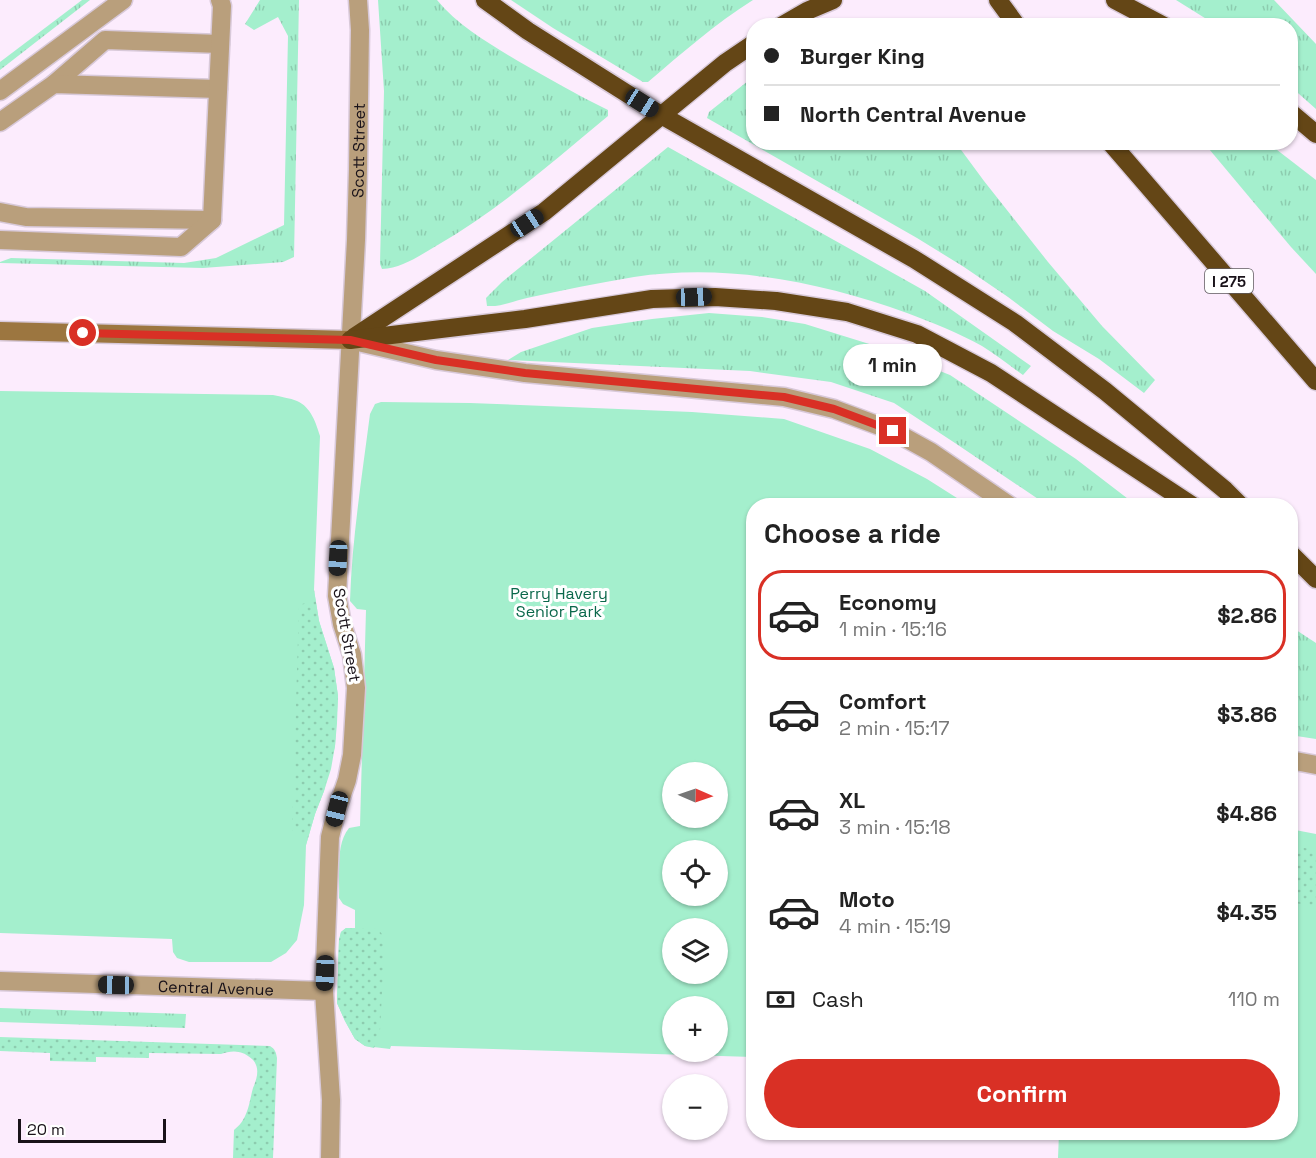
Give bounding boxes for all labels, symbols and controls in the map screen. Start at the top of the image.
text: Burger King [800,42,925,70]
car [622,86,662,120]
text: North Central Avenue [800,100,1026,128]
street label: Scott Street [347,103,369,198]
car [507,206,547,240]
road number: I 275 [1205,269,1253,293]
car [676,287,712,307]
route start [69,319,96,346]
callout: 1 min [844,344,942,386]
text: 1 min [868,352,917,378]
route end [879,417,906,444]
text: Choose a ride [764,516,941,551]
car [328,540,348,576]
park label: Perry Havery Senior Park [510,583,608,622]
street label: Scott Street [328,587,366,683]
icon: car [767,588,821,642]
text: Economy [839,588,937,616]
text: $2.86 [1217,601,1277,629]
text: 1 min · 15:16 [839,616,947,642]
icon: car [767,687,821,741]
text: Comfort [839,687,927,715]
text: $3.86 [1217,700,1277,728]
text: 2 min · 15:17 [839,715,950,741]
north arrow [662,762,728,828]
map controls [662,762,728,1140]
icon: car [767,786,821,840]
text: XL [839,786,865,814]
car [324,789,350,829]
text: $4.86 [1216,799,1277,827]
text: 3 min · 15:18 [839,814,951,840]
button: locate [662,840,728,906]
icon: car [767,885,821,939]
text: Moto [839,885,895,913]
text: $4.35 [1217,898,1277,926]
text: 4 min · 15:19 [839,913,951,939]
button: layers [662,918,728,984]
car [315,955,335,991]
street label: Central Avenue [158,975,274,1000]
car [98,976,134,994]
icon: cash [764,983,797,1016]
text: Cash [812,985,864,1013]
text: 110 m [1228,986,1280,1012]
button: + [662,996,728,1062]
button: Confirm [764,1059,1280,1128]
button: − [662,1074,728,1140]
scale bar [18,1116,166,1144]
text: 20 m [27,1119,65,1140]

